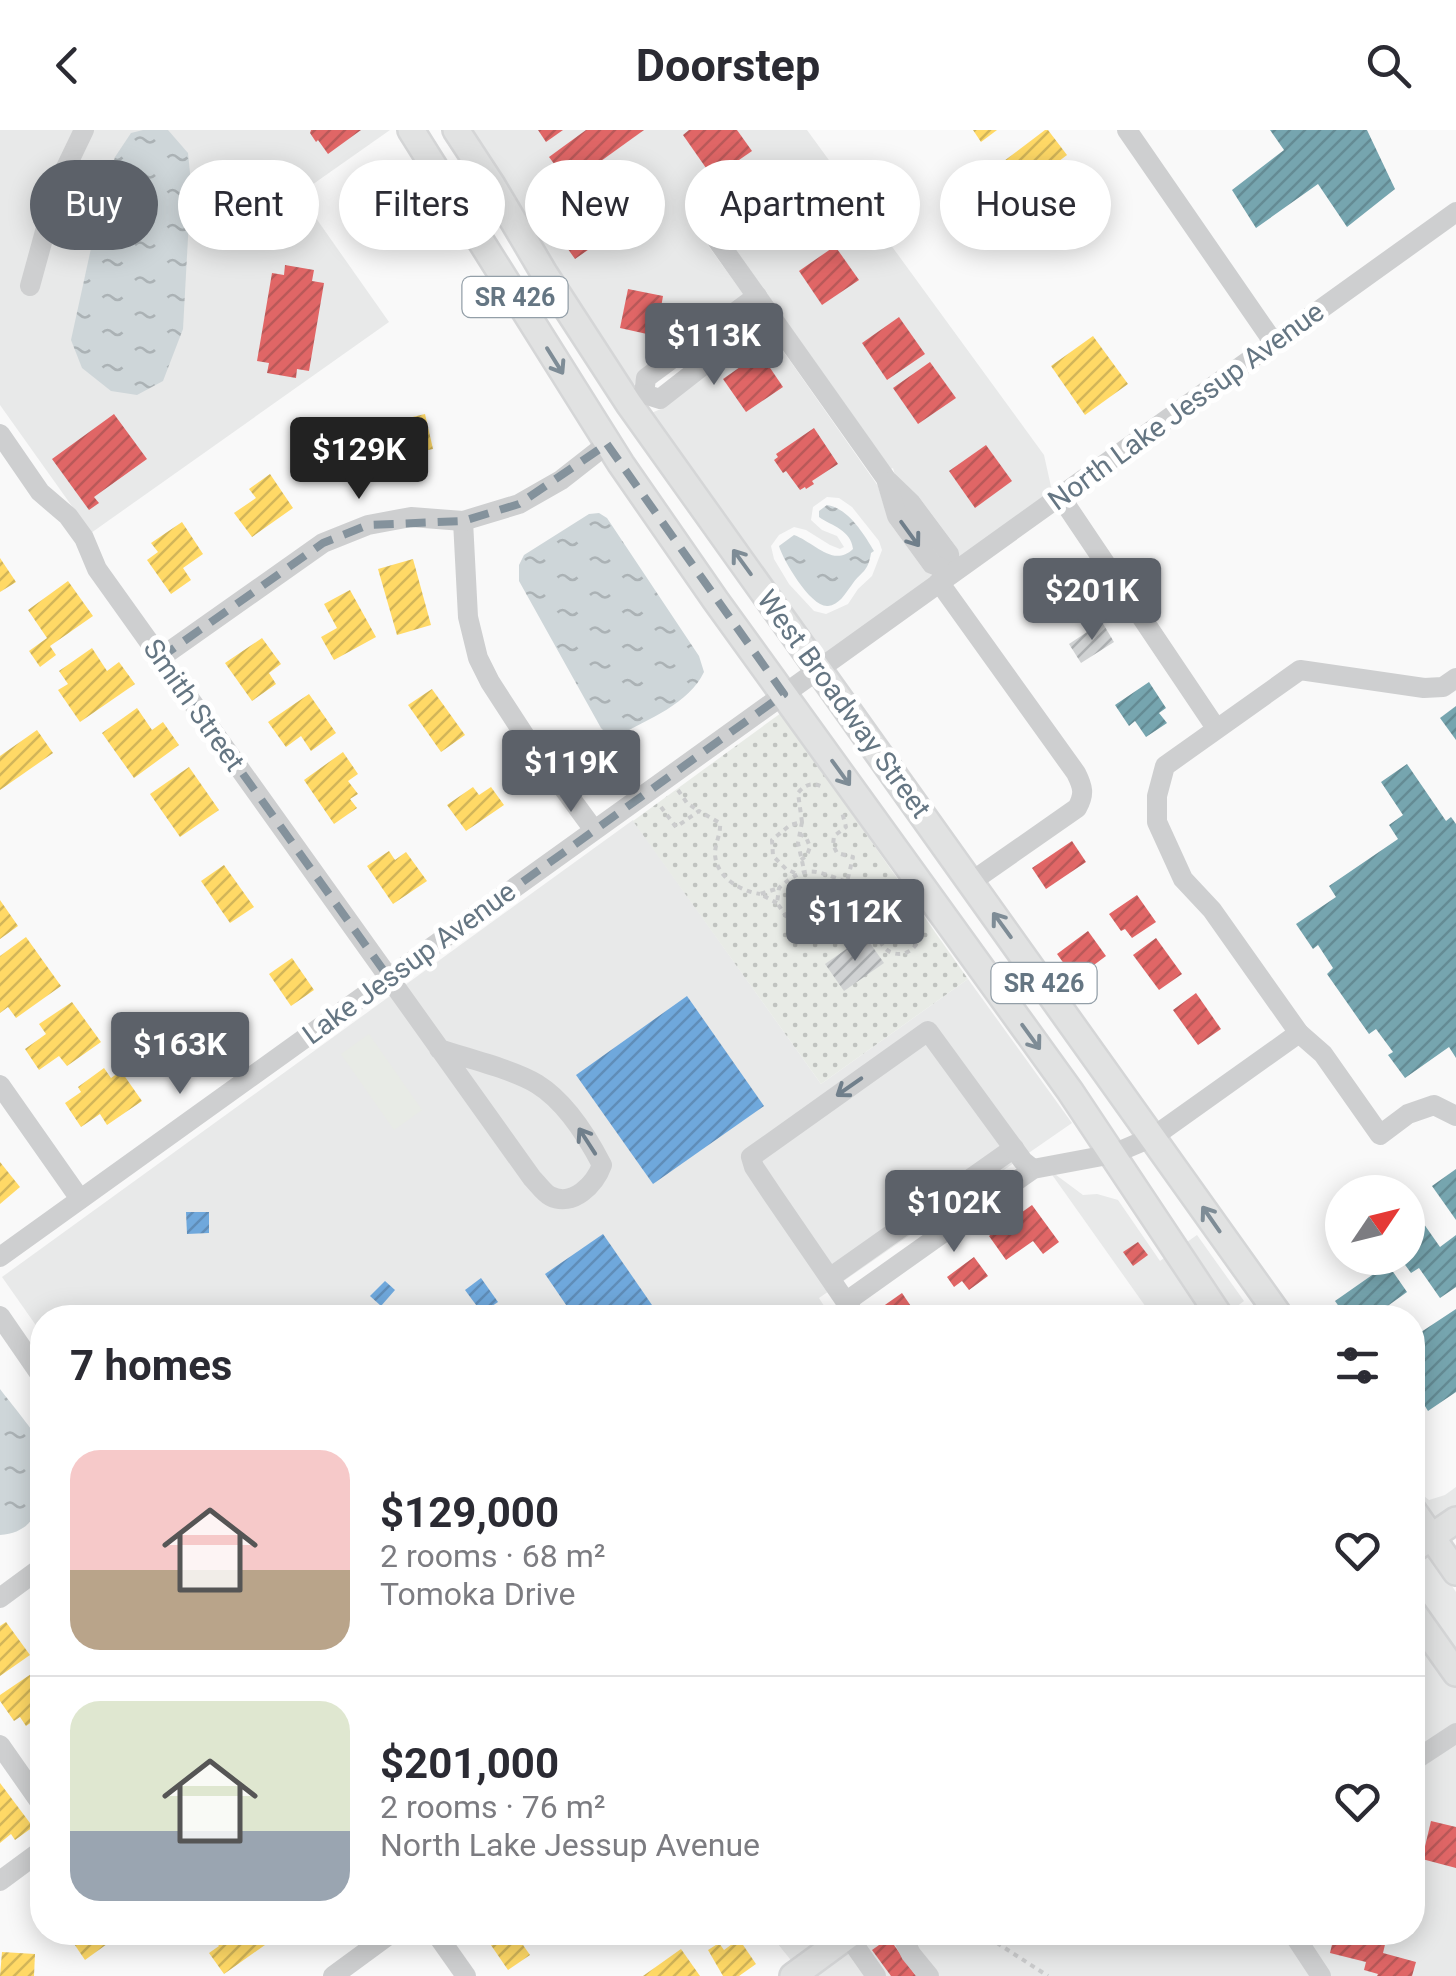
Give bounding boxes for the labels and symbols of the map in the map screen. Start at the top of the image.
road number: SR 426 [462,277,568,317]
street label: North Lake Jessup Avenue [1042,295,1330,517]
pin: $113K [644,303,784,388]
one-way arrow [545,346,565,375]
pin: $129K [289,417,429,502]
one-way arrow [900,520,921,547]
one-way arrow [732,548,753,576]
pin: $201K [1022,558,1162,643]
street label: West Broadway Street [750,584,938,824]
street label: Smith Street [136,633,252,777]
pin: $119K [501,730,641,815]
one-way arrow [830,759,851,786]
street label: Lake Jessup Avenue [296,875,522,1051]
pin: $112K [785,879,925,964]
one-way arrow [992,912,1013,939]
road number: SR 426 [992,963,1096,1003]
pin: $163K [110,1012,250,1097]
one-way arrow [1020,1023,1041,1050]
one-way arrow [836,1076,863,1097]
one-way arrow [577,1127,598,1155]
pin: $102K [884,1170,1024,1255]
north arrow [1325,1175,1425,1275]
one-way arrow [1201,1205,1222,1233]

